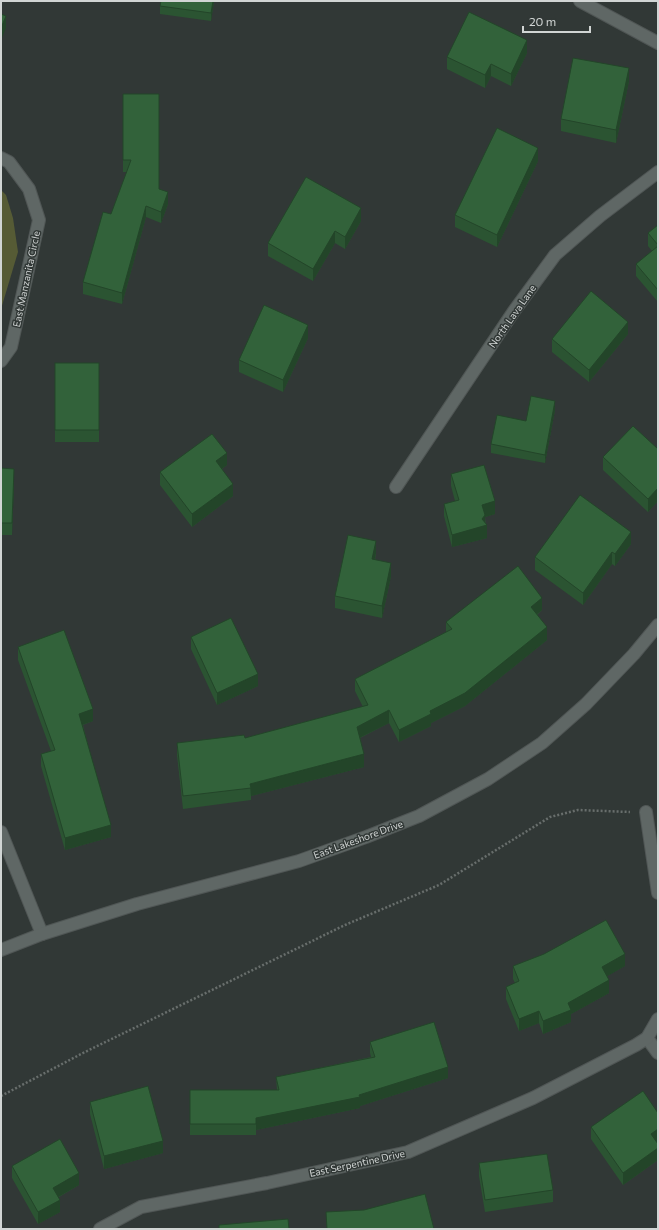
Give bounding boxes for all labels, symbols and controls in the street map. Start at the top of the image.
scale bar [523,8,590,34]
text: 20 m [529,14,556,28]
street label: East Manzanita Circle [10,230,42,328]
street label: North Lava Lane [486,282,538,350]
street label: East Lakeshore Drive [312,817,404,861]
street label: East Serpentine Drive [308,1147,406,1179]

